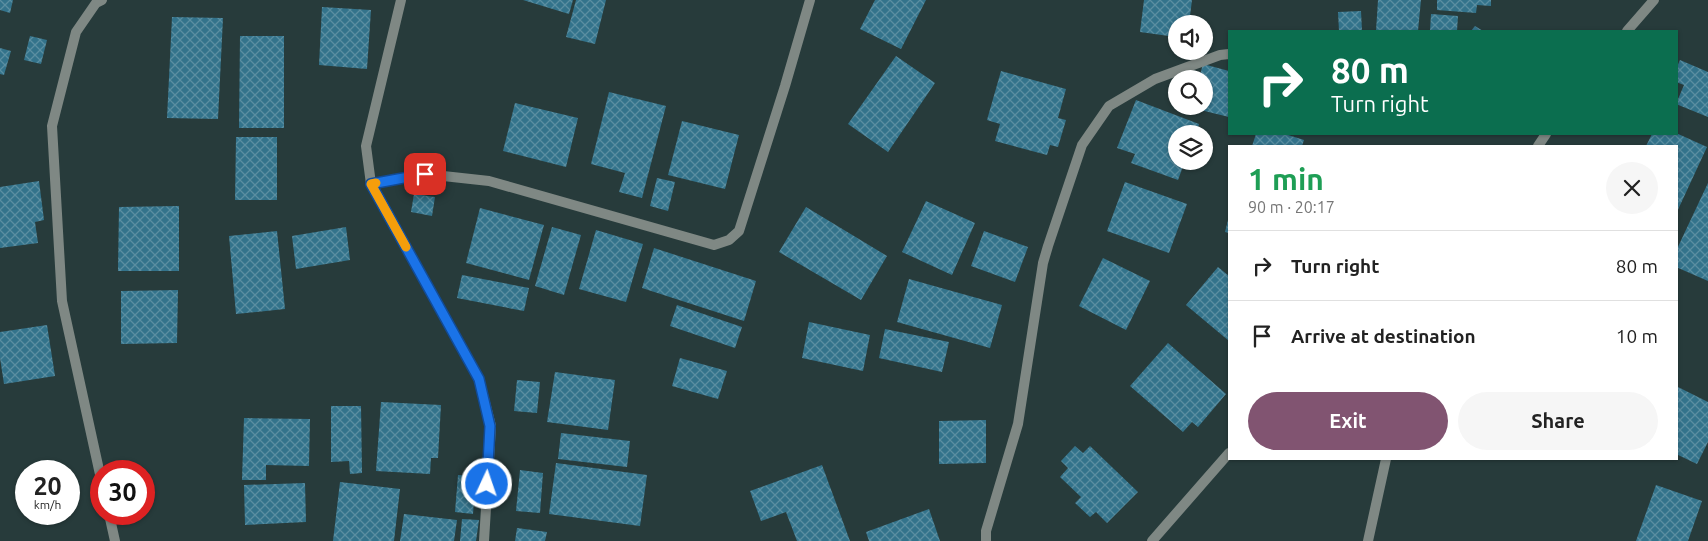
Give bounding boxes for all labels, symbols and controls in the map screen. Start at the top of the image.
map controls [1168,15,1213,170]
button: sound [1168,15,1213,60]
icon: right [1248,50,1313,115]
text: 80 m [1331,50,1409,90]
button: search [1168,70,1213,115]
text: Turn right [1331,91,1429,116]
button: layers [1168,125,1213,170]
pin [404,153,446,195]
icon: arrive [411,160,439,188]
text: 1 min [1248,162,1324,196]
button: close [1606,162,1658,214]
text: 90 m · 20:17 [1248,198,1335,216]
icon: right [1248,252,1276,280]
text: Turn right [1291,255,1379,277]
text: 80 m [1616,255,1658,277]
icon: arrive [1248,322,1276,350]
text: Arrive at destination [1291,325,1476,347]
text: 10 m [1616,325,1658,347]
button: Exit [1248,392,1448,450]
button: Share [1458,392,1658,450]
position arrow [460,457,512,509]
speed limit sign: 30 [90,460,155,525]
text: 20 [33,472,62,500]
text: km/h [34,498,61,511]

